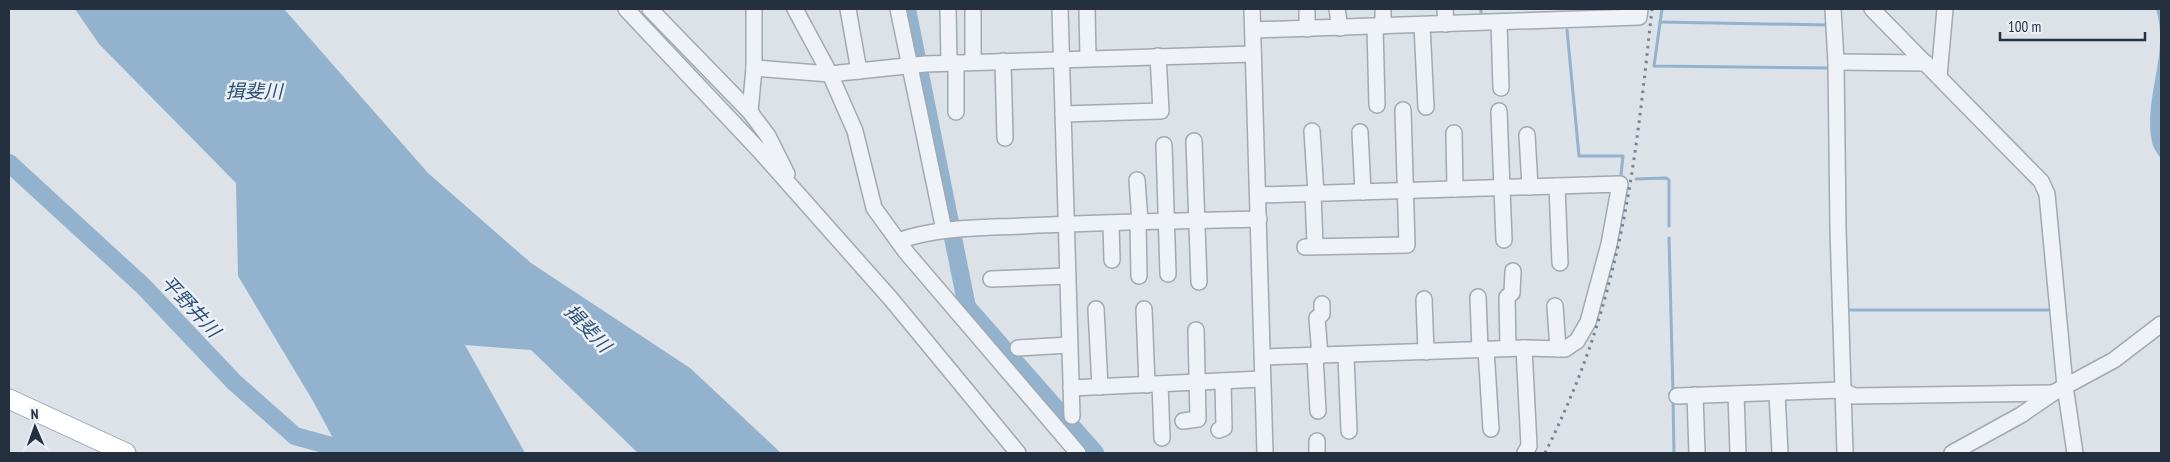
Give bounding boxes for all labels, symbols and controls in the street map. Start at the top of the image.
scale bar [2000,10,2145,42]
text: 100 m [2008,17,2041,36]
water label: 揖斐川 [225,79,284,103]
water label: 平野井川 [156,270,227,343]
water label: 揖斐川 [560,299,618,358]
north arrow [10,402,60,452]
text: N [30,405,39,423]

